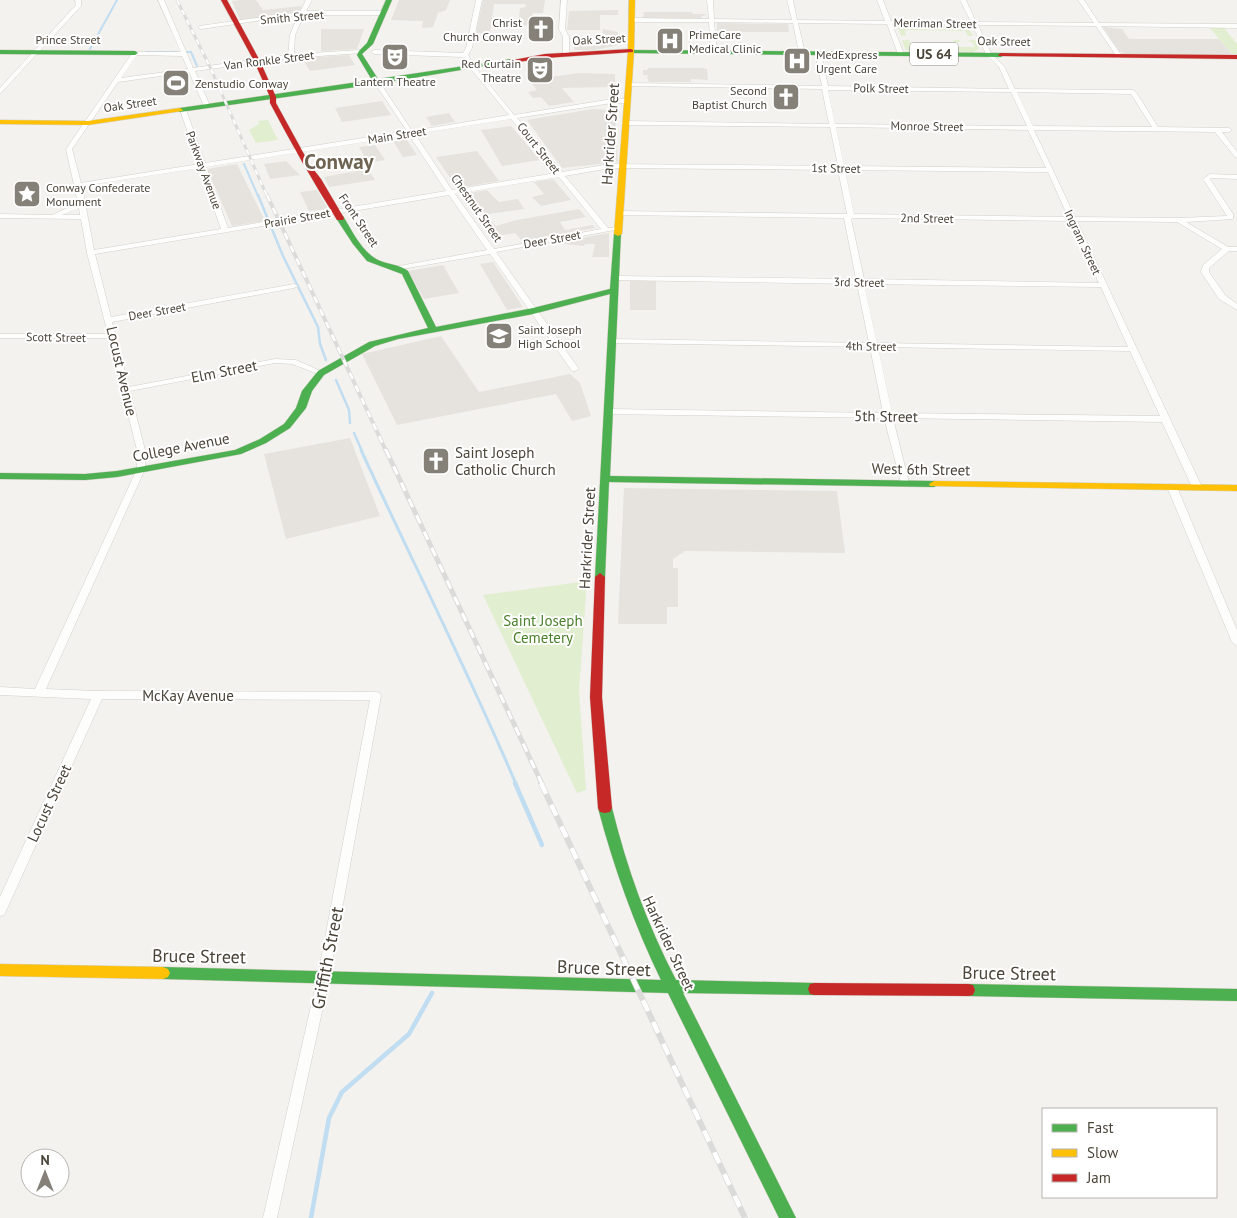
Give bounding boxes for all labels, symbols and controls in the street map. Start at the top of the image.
street label: Smith Street [260,7,324,27]
church icon: Christ Church Conway [526,14,556,44]
place label: Christ Church Conway [443,15,522,44]
street label: Merriman Street [893,15,977,31]
hospital icon: PrimeCare Medical Clinic [655,26,685,56]
place label: PrimeCare Medical Clinic [689,27,762,56]
street label: Oak Street [572,30,626,48]
street label: Prince Street [35,32,101,47]
street label: Oak Street [977,33,1031,49]
theatre icon: Lantern Theatre [380,42,410,72]
road number: US 64 [910,42,958,66]
hospital icon: MedExpress Urgent Care [782,46,812,76]
street label: Van Ronkle Street [222,47,315,73]
place label: MedExpress Urgent Care [816,47,877,76]
theatre icon: Red Curtain Theatre [525,55,555,85]
place label: Red Curtain Theatre [461,56,521,85]
sports icon: Zenstudio Conway [161,68,191,98]
place label: Lantern Theatre [354,74,436,89]
place label: Zenstudio Conway [195,76,289,91]
street label: Polk Street [853,80,909,96]
street label: Harkrider Street [597,82,623,186]
church icon: Second Baptist Church [771,82,801,112]
place label: Second Baptist Church [692,83,767,112]
street label: Oak Street [103,93,157,115]
street label: Monroe Street [890,118,964,134]
street label: Court Street [514,119,564,177]
street label: Main Street [367,123,427,147]
street label: Parkway Avenue [183,129,225,211]
district label: Conway [304,148,375,175]
street label: 1st Street [811,160,861,176]
street label: Chestnut Street [448,171,506,245]
place icon: Conway Confederate Monument [12,179,42,209]
place label: Conway Confederate Monument [46,180,150,209]
street label: Front Street [336,190,382,250]
street label: Prairie Street [263,205,331,231]
street label: Ingram Street [1061,207,1105,277]
street label: 2nd Street [900,210,954,226]
street label: Deer Street [522,227,582,251]
street label: 3rd Street [833,274,885,290]
street label: Deer Street [127,299,187,323]
school or university icon: Saint Joseph High School [484,321,514,351]
place label: Saint Joseph High School [518,322,582,351]
street label: Locust Avenue [102,324,142,418]
street label: Scott Street [26,329,86,345]
street label: 4th Street [845,338,897,354]
street label: Elm Street [189,355,259,387]
street label: 5th Street [854,406,918,426]
street label: College Avenue [131,428,231,466]
place label: Saint Joseph Catholic Church [455,443,556,479]
church icon: Saint Joseph Catholic Church [421,446,451,476]
street label: West 6th Street [872,459,970,479]
street label: Harkrider Street [575,487,599,589]
park label: Saint Joseph Cemetery [503,611,583,647]
street label: McKay Avenue [142,686,234,705]
street label: Locust Street [23,761,75,845]
street label: Harkrider Street [639,893,699,993]
street label: Griffith Street [306,905,348,1011]
street label: Bruce Street [152,944,246,968]
street label: Bruce Street [557,955,651,981]
street label: Bruce Street [962,961,1056,985]
legend [1042,1108,1217,1198]
text: Fast [1087,1118,1114,1137]
text: Slow [1087,1143,1118,1162]
north arrow [20,1148,70,1198]
text: N [40,1151,50,1169]
text: Jam [1086,1168,1111,1187]

